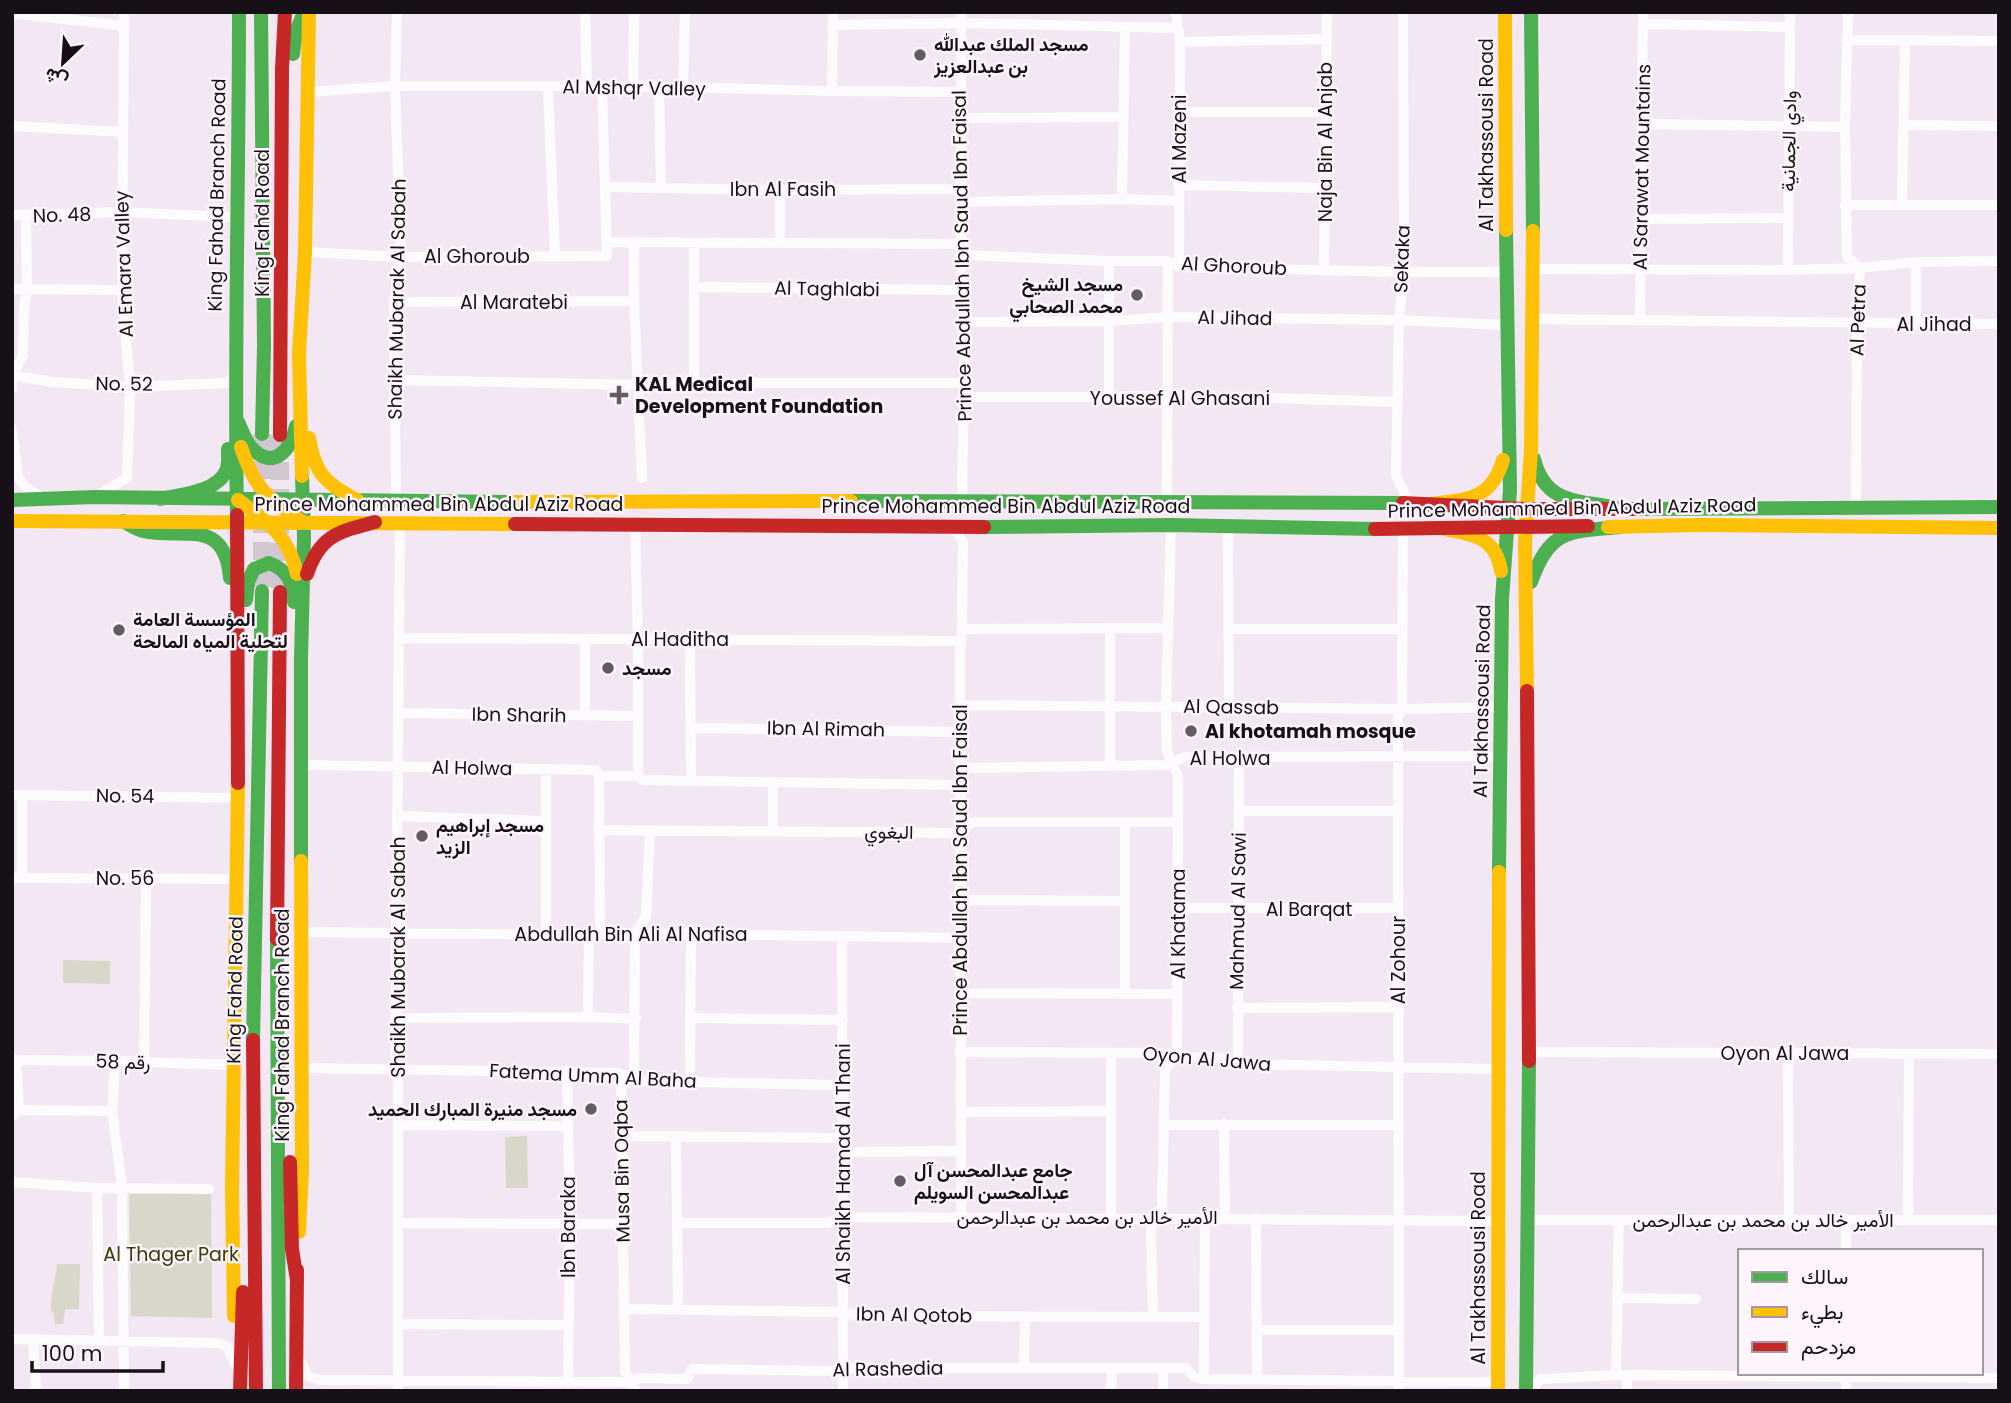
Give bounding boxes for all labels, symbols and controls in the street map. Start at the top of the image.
north arrow [28,28,98,98]
place label: مسجد الملك عبدالله بن عبدالعزيز [933,31,1089,80]
street label: Al Takhassousi Road [1473,38,1500,232]
marker: مسجد الملك عبدالله بن عبدالعزيز [912,47,928,63]
text: ش [40,61,72,95]
street label: Naja Bin Al Anjab [1312,62,1339,222]
street label: Al Sarawat Mountains [1627,64,1657,270]
street label: Al Mshqr Valley [562,73,706,103]
street label: King Fahad Branch Road [201,78,233,312]
street label: Prince Abdullah Ibn Saud Ibn Faisal [946,90,978,422]
street label: وادي الجمانية [1775,90,1805,192]
street label: Al Mazeni [1166,94,1193,184]
street label: King Fahd Road [249,149,276,297]
street label: Ibn Al Fasih [730,176,836,203]
street label: Shaikh Mubarak Al Sabah [381,178,413,420]
street label: Al Emara Valley [108,190,140,338]
street label: No. 48 [32,200,92,230]
street label: Sekaka [1387,224,1417,294]
street label: Al Ghoroub [424,243,530,270]
street label: Al Ghoroub [1180,250,1288,282]
place label: مسجد الشيخ محمد الصحابي [1009,271,1123,323]
street label: Al Taghlabi [774,275,880,303]
street label: Al Petra [1843,283,1873,357]
marker: مسجد الشيخ محمد الصحابي [1129,287,1145,303]
street label: Al Maratebi [460,289,568,316]
street label: Al Jihad [1197,304,1273,332]
street label: Al Jihad [1896,311,1972,338]
street label: No. 52 [95,370,153,398]
place label: KAL Medical Development Foundation [635,371,883,420]
marker: KAL Medical Development Foundation [609,385,629,405]
street label: Youssef Al Ghasani [1090,385,1270,412]
street label: Prince Mohammed Bin Abdul Aziz Road [255,491,623,518]
street label: Prince Mohammed Bin Abdul Aziz Road [1387,491,1757,525]
street label: Prince Mohammed Bin Abdul Aziz Road [822,493,1190,520]
street label: Al Takhassousi Road [1467,604,1497,798]
place label: المؤسسة العامة لتحلية المياه المالحة [133,606,288,655]
marker: المؤسسة العامة لتحلية المياه المالحة [111,622,127,638]
street label: Al Haditha [631,626,729,653]
place label: مسجد [622,655,672,682]
marker: مسجد [600,660,616,676]
street label: Al Qassab [1183,693,1279,721]
street label: Ibn Sharih [471,701,567,729]
street label: Prince Abdullah Ibn Saud Ibn Faisal [947,704,974,1036]
street label: Ibn Al Rimah [767,714,885,744]
place label: Al khotamah mosque [1205,718,1416,745]
marker: Al khotamah mosque [1183,723,1199,739]
street label: Al Holwa [1190,745,1270,772]
street label: Al Holwa [431,754,513,782]
street label: No. 54 [96,782,155,810]
place label: مسجد إبراهيم الزيد [436,812,544,861]
street label: البغوي [864,818,914,848]
marker: مسجد إبراهيم الزيد [414,828,430,844]
street label: Mahmud Al Sawi [1223,832,1253,990]
street label: Shaikh Mubarak Al Sabah [385,836,412,1078]
street label: No. 56 [96,865,154,892]
street label: Al Khatama [1165,868,1192,980]
street label: Al Barqat [1266,896,1352,923]
street label: King Fahad Branch Road [269,908,296,1142]
street label: King Fahd Road [220,916,250,1064]
street label: Al Zohour [1385,916,1412,1004]
street label: Abdullah Bin Ali Al Nafisa [514,921,748,948]
street label: Oyon Al Jawa [1142,1040,1272,1078]
street label: Oyon Al Jawa [1721,1040,1849,1067]
street label: Al Shaikh Hamad Al Thani [830,1043,857,1285]
street label: رقم 58 [95,1048,151,1076]
street label: Fatema Umm Al Baha [489,1057,697,1095]
place label: مسجد منيرة المبارك الحميد [368,1096,577,1123]
street label: Musa Bin Oqba [607,1099,637,1243]
marker: مسجد منيرة المبارك الحميد [583,1101,599,1117]
place label: جامع عبدالمحسن آل عبدالمحسن السويلم [914,1157,1072,1206]
street label: Al Takhassousi Road [1465,1171,1492,1365]
marker: جامع عبدالمحسن آل عبدالمحسن السويلم [892,1173,908,1189]
street label: Ibn Baraka [555,1176,582,1278]
street label: الأمير خالد بن محمد بن عبدالرحمن [956,1204,1218,1231]
street label: الأمير خالد بن محمد بن عبدالرحمن [1632,1207,1894,1234]
park label: Al Thager Park [103,1241,239,1268]
legend [1738,1249,1983,1375]
text: سالك [1801,1262,1848,1291]
text: بطيء [1801,1297,1844,1329]
street label: Ibn Al Qotob [856,1300,973,1330]
scale bar [32,1330,163,1374]
text: مزدحم [1801,1332,1856,1361]
text: 100 m [42,1339,102,1368]
street label: Al Rashedia [832,1355,944,1383]

